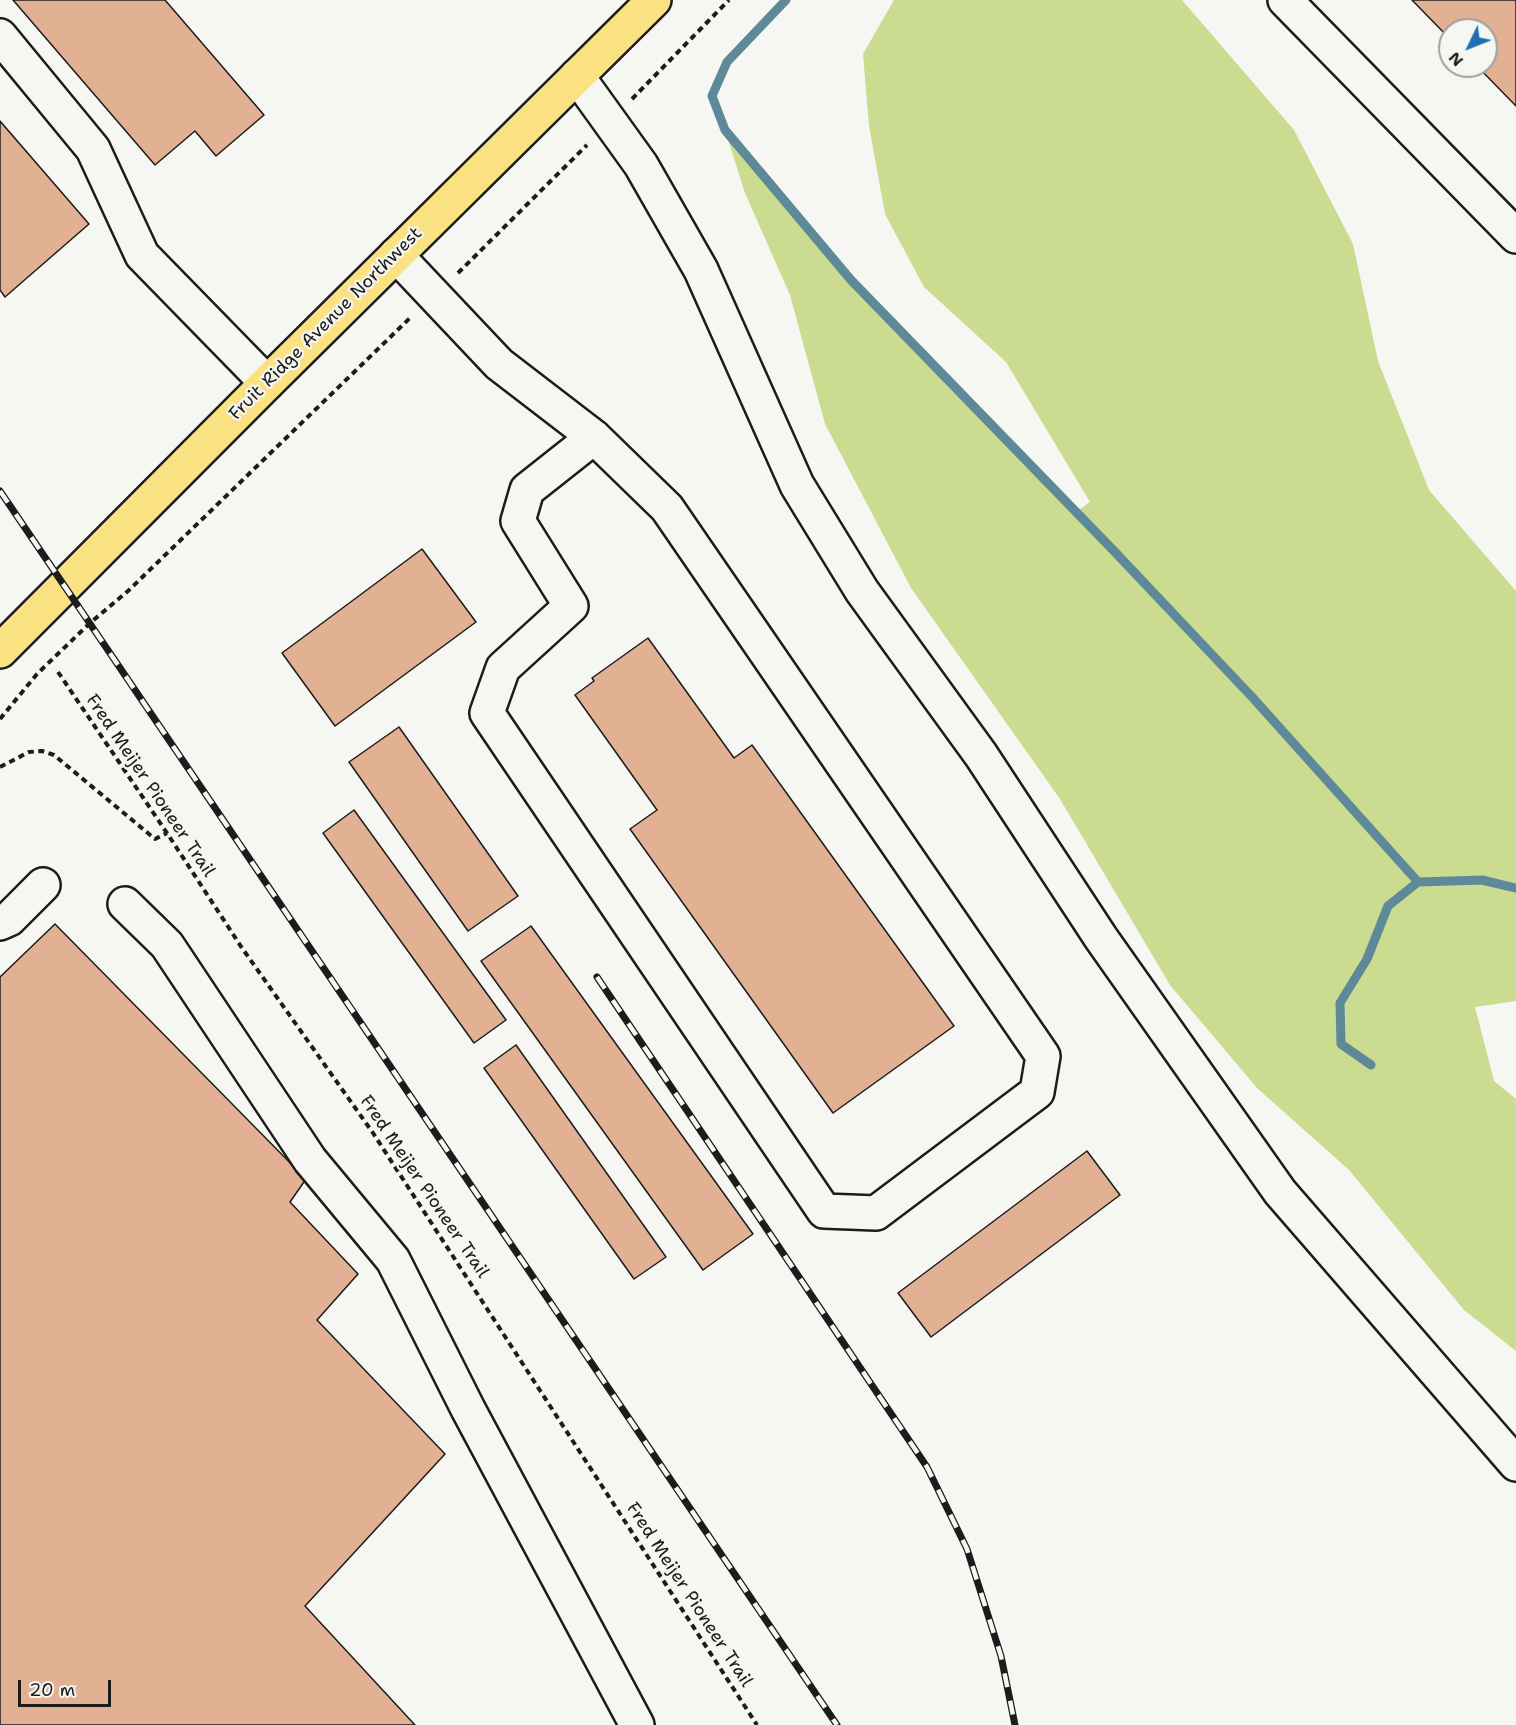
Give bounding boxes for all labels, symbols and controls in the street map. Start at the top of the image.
north arrow [1438,18,1498,78]
text: N [1444,47,1468,71]
street label: Fruit Ridge Avenue Northwest [225,223,427,425]
street label: Fred Meijer Pioneer Trail [81,691,219,881]
street label: Fred Meijer Pioneer Trail [355,1092,493,1282]
street label: Fred Meijer Pioneer Trail [621,1499,757,1691]
scale bar [21,1668,114,1706]
text: 20 m [29,1678,75,1702]

